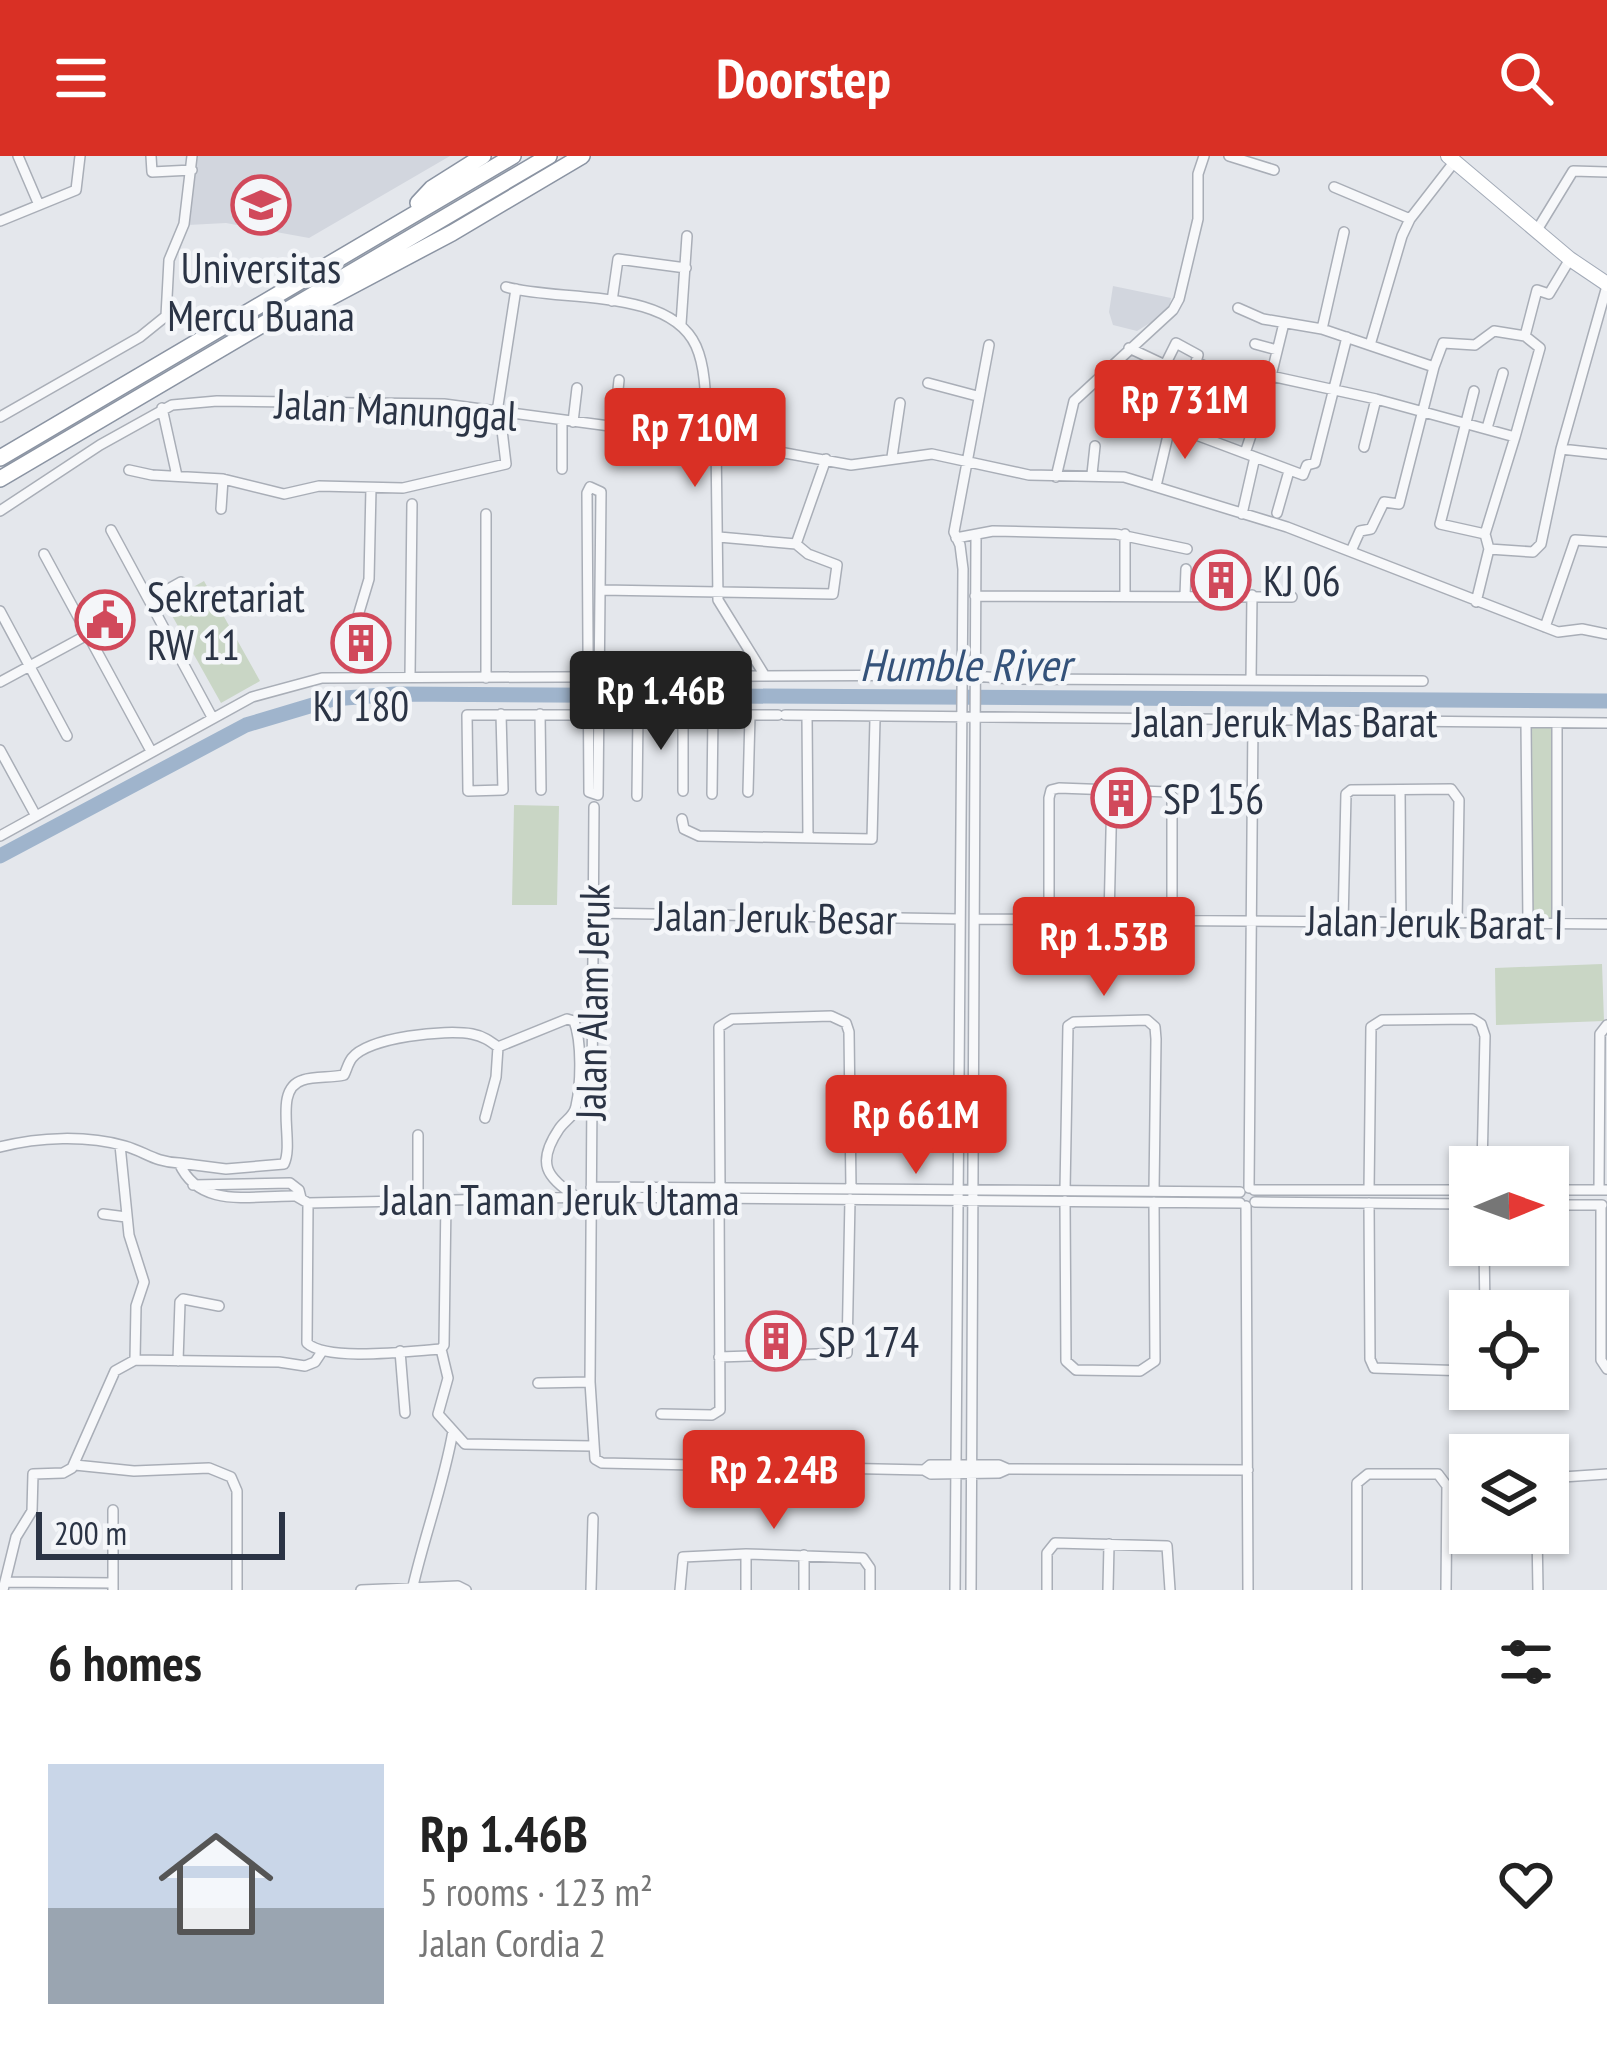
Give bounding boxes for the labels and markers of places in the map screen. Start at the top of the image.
school or university icon: Universitas Mercu Buana [230,174,292,236]
place label: Universitas Mercu Buana [167,240,355,343]
pin: Rp 731M [1074,360,1296,462]
pin: Rp 710M [584,388,806,490]
building icon: KJ 06 [1190,549,1252,611]
place label: KJ 06 [1263,553,1341,608]
place label: Sekretariat RW 11 [147,569,305,672]
public building icon: Sekretariat RW 11 [74,589,136,651]
building icon: KJ 180 [330,612,392,674]
pin: Rp 1.46B [537,651,785,753]
place label: KJ 180 [313,678,409,733]
building icon: SP 156 [1090,767,1152,829]
place label: SP 156 [1163,771,1264,826]
pin: Rp 1.53B [980,897,1228,999]
pin: Rp 661M [805,1075,1027,1177]
building icon: SP 174 [745,1310,807,1372]
place label: SP 174 [818,1314,919,1369]
pin: Rp 2.24B [650,1430,898,1532]

